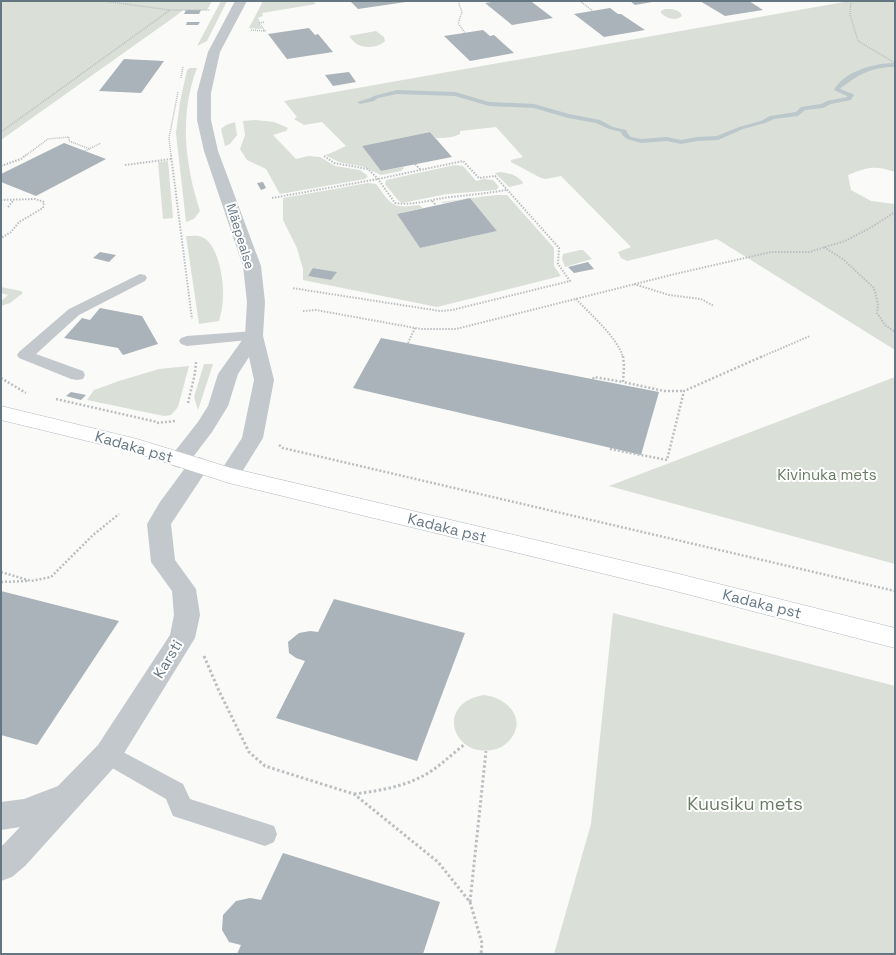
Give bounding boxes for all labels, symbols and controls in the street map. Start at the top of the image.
street label: Mäepealse [223,201,259,271]
street label: Kadaka pst [93,426,176,467]
park label: Kivinuka mets [777,465,877,484]
street label: Kadaka pst [406,509,489,546]
street label: Kadaka pst [721,585,804,622]
street label: Karsti [149,636,186,681]
park label: Kuusiku mets [687,792,803,815]

